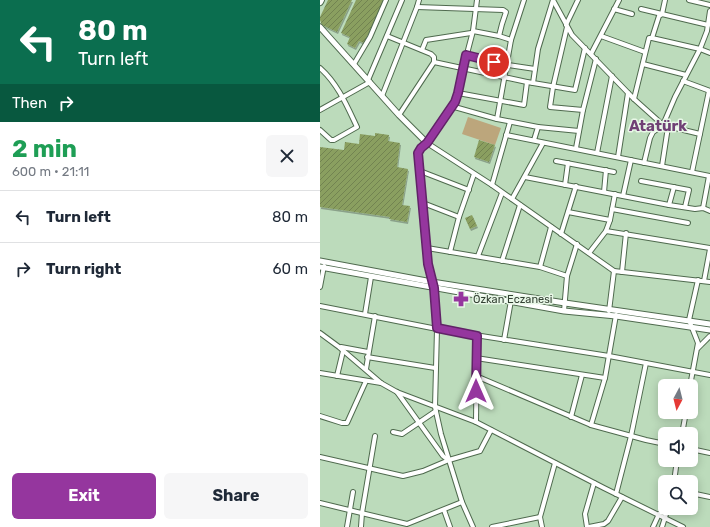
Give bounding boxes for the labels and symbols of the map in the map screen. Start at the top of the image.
pin [477,45,511,79]
district label: Atatürk [629,117,687,135]
pharmacy icon: Özkan Eczanesi [452,290,470,308]
place label: Özkan Eczanesi [473,293,553,306]
position arrow [455,370,497,412]
north arrow [658,379,698,419]

